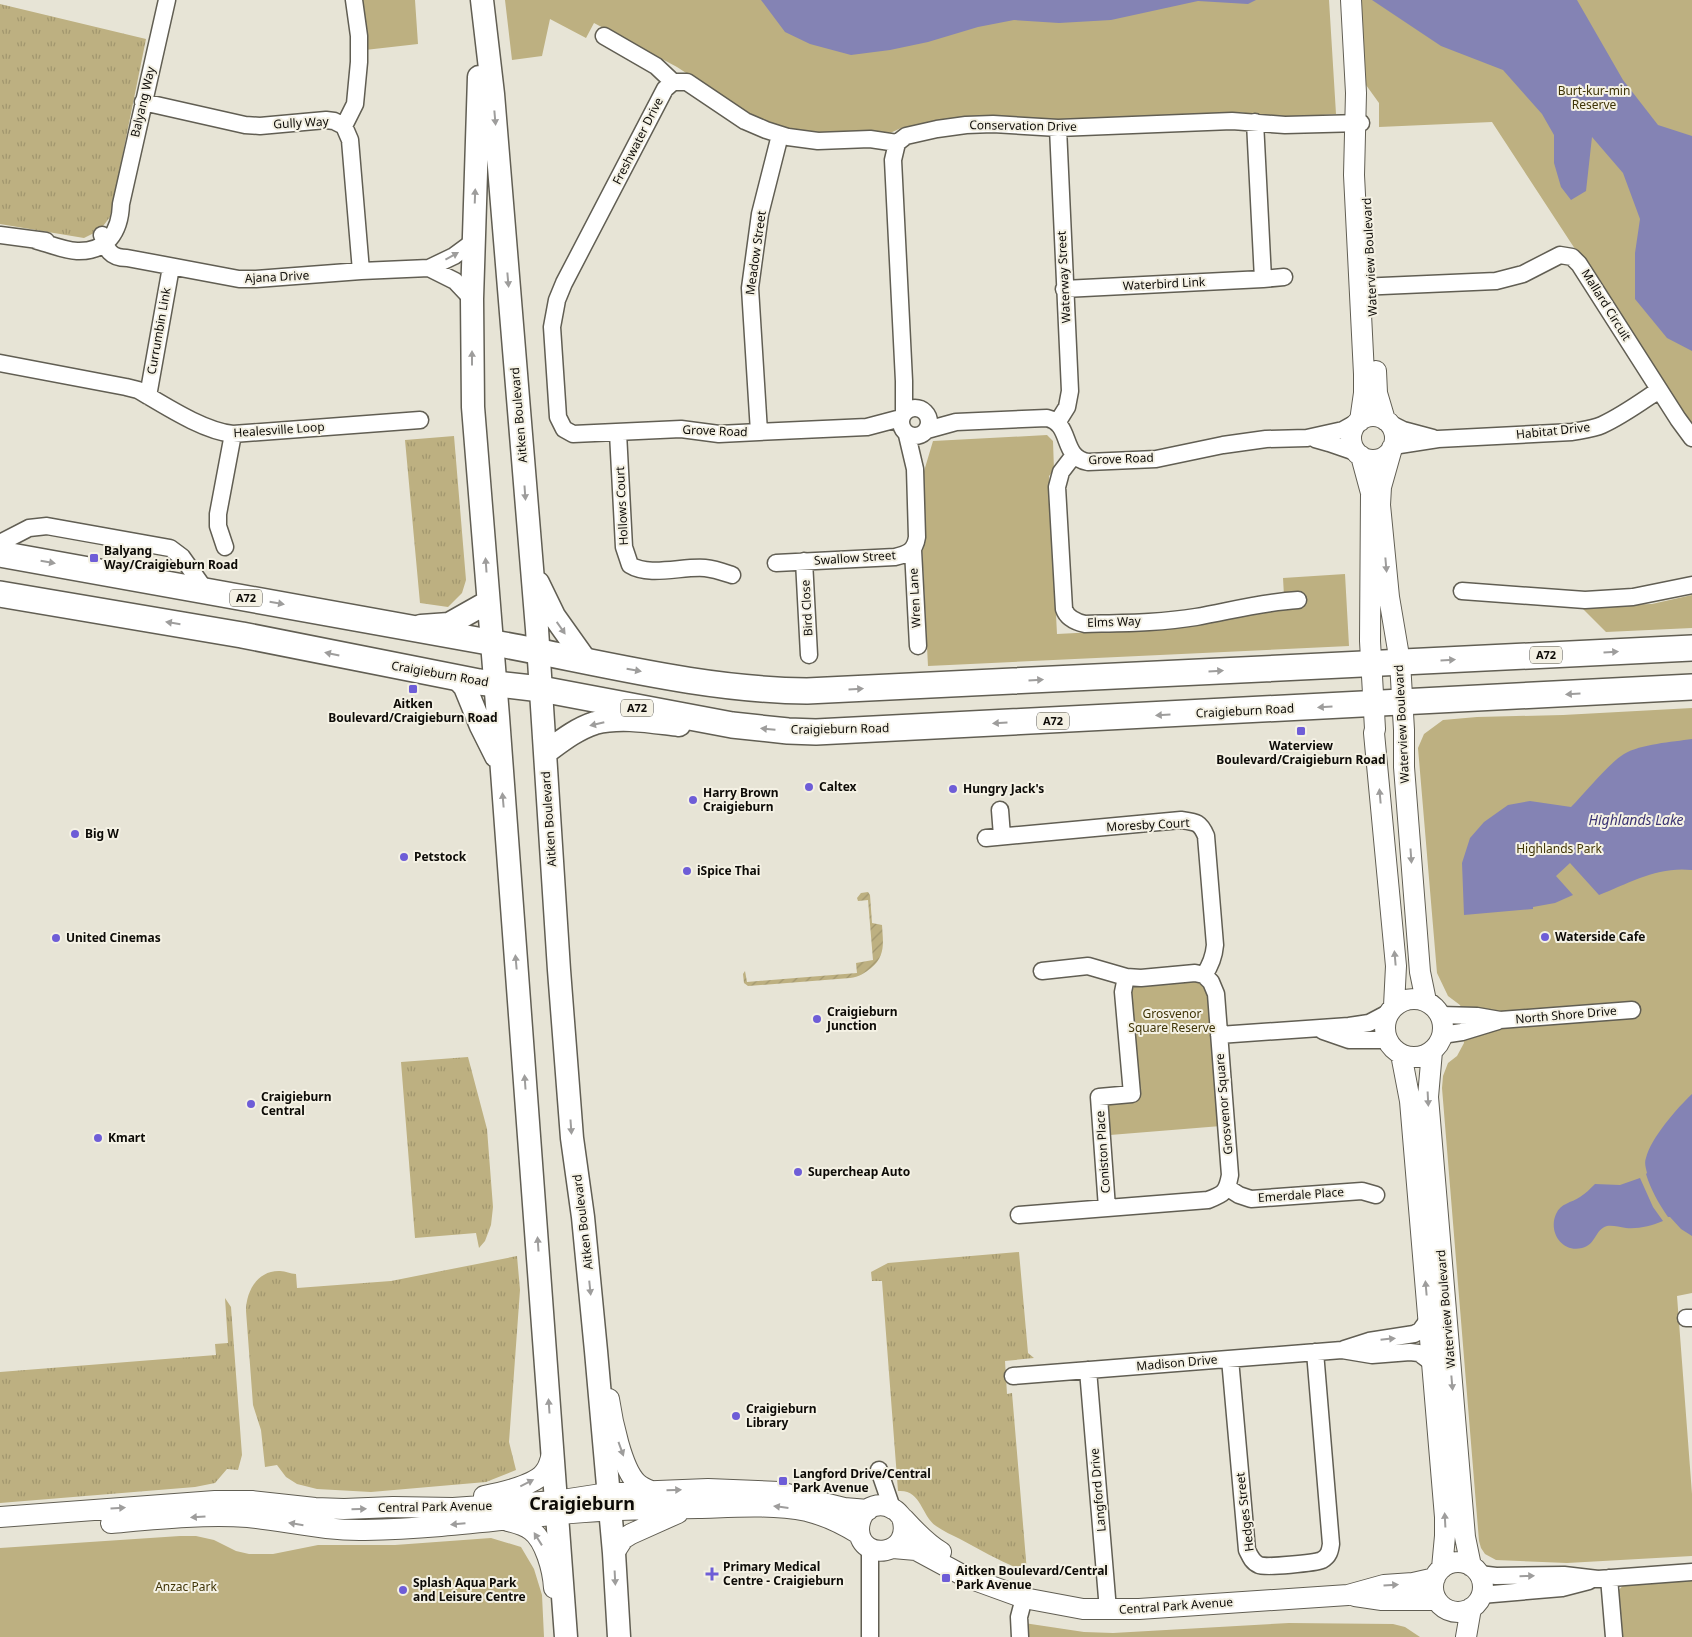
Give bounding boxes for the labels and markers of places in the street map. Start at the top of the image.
place label: Balyang Way/Craigieburn Road [104,542,238,573]
marker: Balyang Way/Craigieburn Road [88,552,100,564]
marker: Aitken Boulevard/Craigieburn Road [407,683,419,695]
place label: Aitken Boulevard/Craigieburn Road [328,695,498,726]
marker: Waterview Boulevard/Craigieburn Road [1295,725,1307,737]
place label: Waterview Boulevard/Craigieburn Road [1216,737,1386,768]
place label: Caltex [819,778,857,795]
place label: Hungry Jack's [963,780,1044,797]
marker: Caltex [803,781,815,793]
marker: Hungry Jack's [947,783,959,795]
place label: Harry Brown Craigieburn [703,784,779,815]
marker: Harry Brown Craigieburn [687,794,699,806]
place label: Big W [85,825,119,842]
marker: Big W [69,828,81,840]
place label: Petstock [414,848,467,865]
marker: Petstock [398,851,410,863]
place label: iSpice Thai [697,862,760,879]
marker: iSpice Thai [681,865,693,877]
place label: Waterside Cafe [1555,928,1645,945]
place label: United Cinemas [66,929,161,946]
marker: Waterside Cafe [1539,931,1551,943]
marker: United Cinemas [50,932,62,944]
place label: Craigieburn Junction [826,1003,898,1034]
marker: Craigieburn Junction [811,1013,823,1025]
place label: Craigieburn Central [261,1088,332,1119]
marker: Craigieburn Central [245,1098,257,1110]
place label: Kmart [108,1129,145,1146]
marker: Kmart [92,1132,104,1144]
place label: Supercheap Auto [808,1163,910,1180]
marker: Supercheap Auto [792,1166,804,1178]
place label: Craigieburn Library [746,1400,817,1431]
marker: Craigieburn Library [730,1410,742,1422]
place label: Langford Drive/Central Park Avenue [793,1465,931,1496]
marker: Langford Drive/Central Park Avenue [777,1475,789,1487]
place label: Primary Medical Centre - Craigieburn [723,1558,844,1589]
place label: Aitken Boulevard/Central Park Avenue [956,1562,1108,1593]
marker: Primary Medical Centre - Craigieburn [705,1567,719,1581]
marker: Aitken Boulevard/Central Park Avenue [940,1572,952,1584]
place label: Splash Aqua Park and Leisure Centre [413,1574,526,1605]
marker: Splash Aqua Park and Leisure Centre [397,1584,409,1596]

